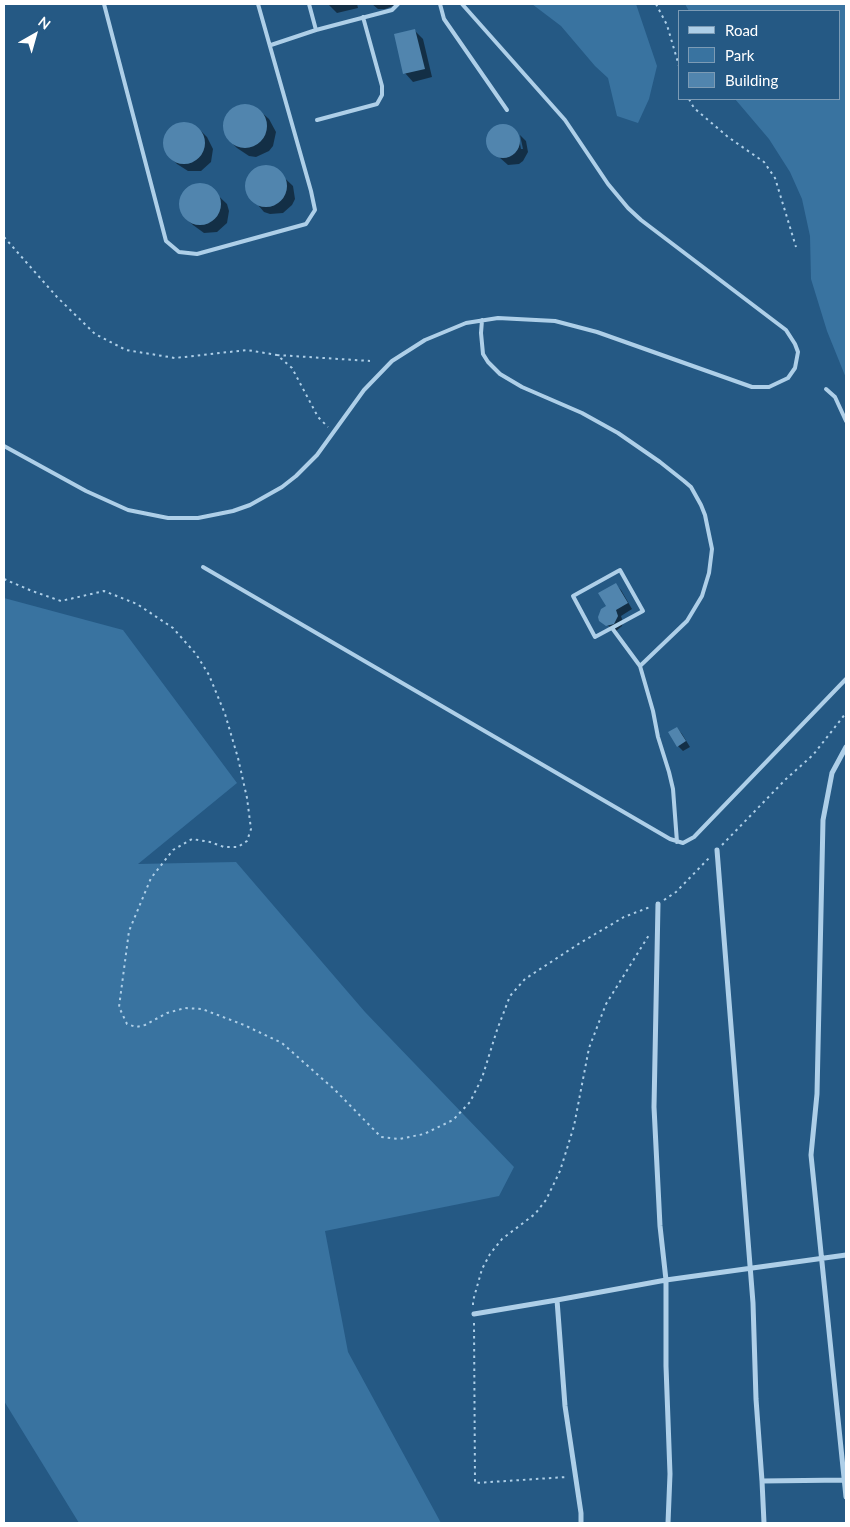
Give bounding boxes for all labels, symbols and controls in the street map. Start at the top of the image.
north arrow [10,10,60,60]
legend [678,10,840,100]
text: N [35,13,54,33]
text: Road [725,21,758,39]
text: Park [725,46,754,64]
text: Building [725,71,778,89]

